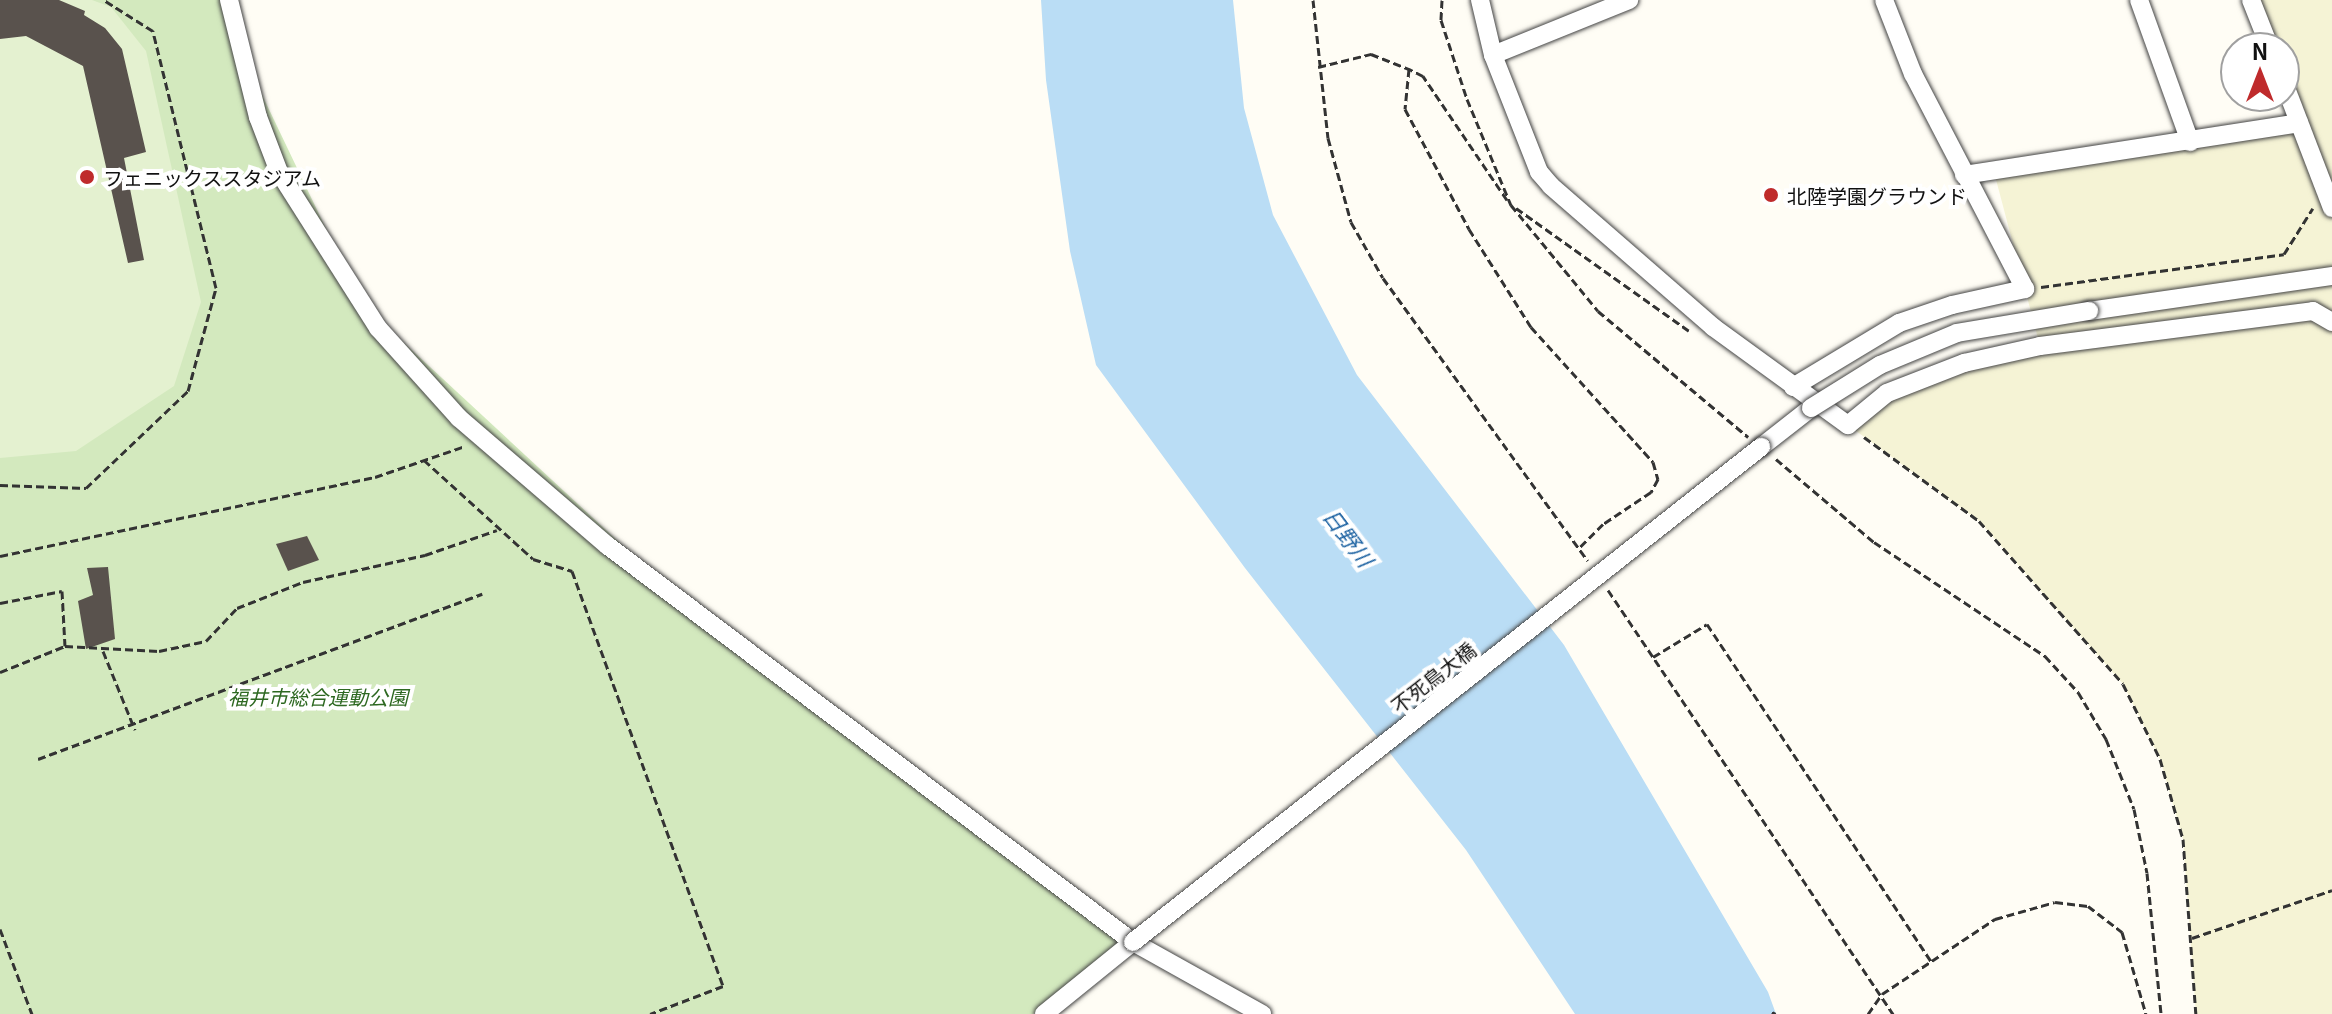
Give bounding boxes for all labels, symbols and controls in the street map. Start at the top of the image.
north arrow [2220,32,2300,112]
text: N [2252,34,2268,66]
place label: フェニックススタジアム [103,165,323,189]
marker: フェニックススタジアム [78,168,96,186]
place label: 北陸学園グラウンド [1787,183,1967,207]
marker: 北陸学園グラウンド [1762,186,1780,204]
water label: 日野川 [1319,503,1379,571]
street label: 不死鳥大橋 [1386,637,1480,717]
park label: 福井市総合運動公園 [228,684,408,708]

